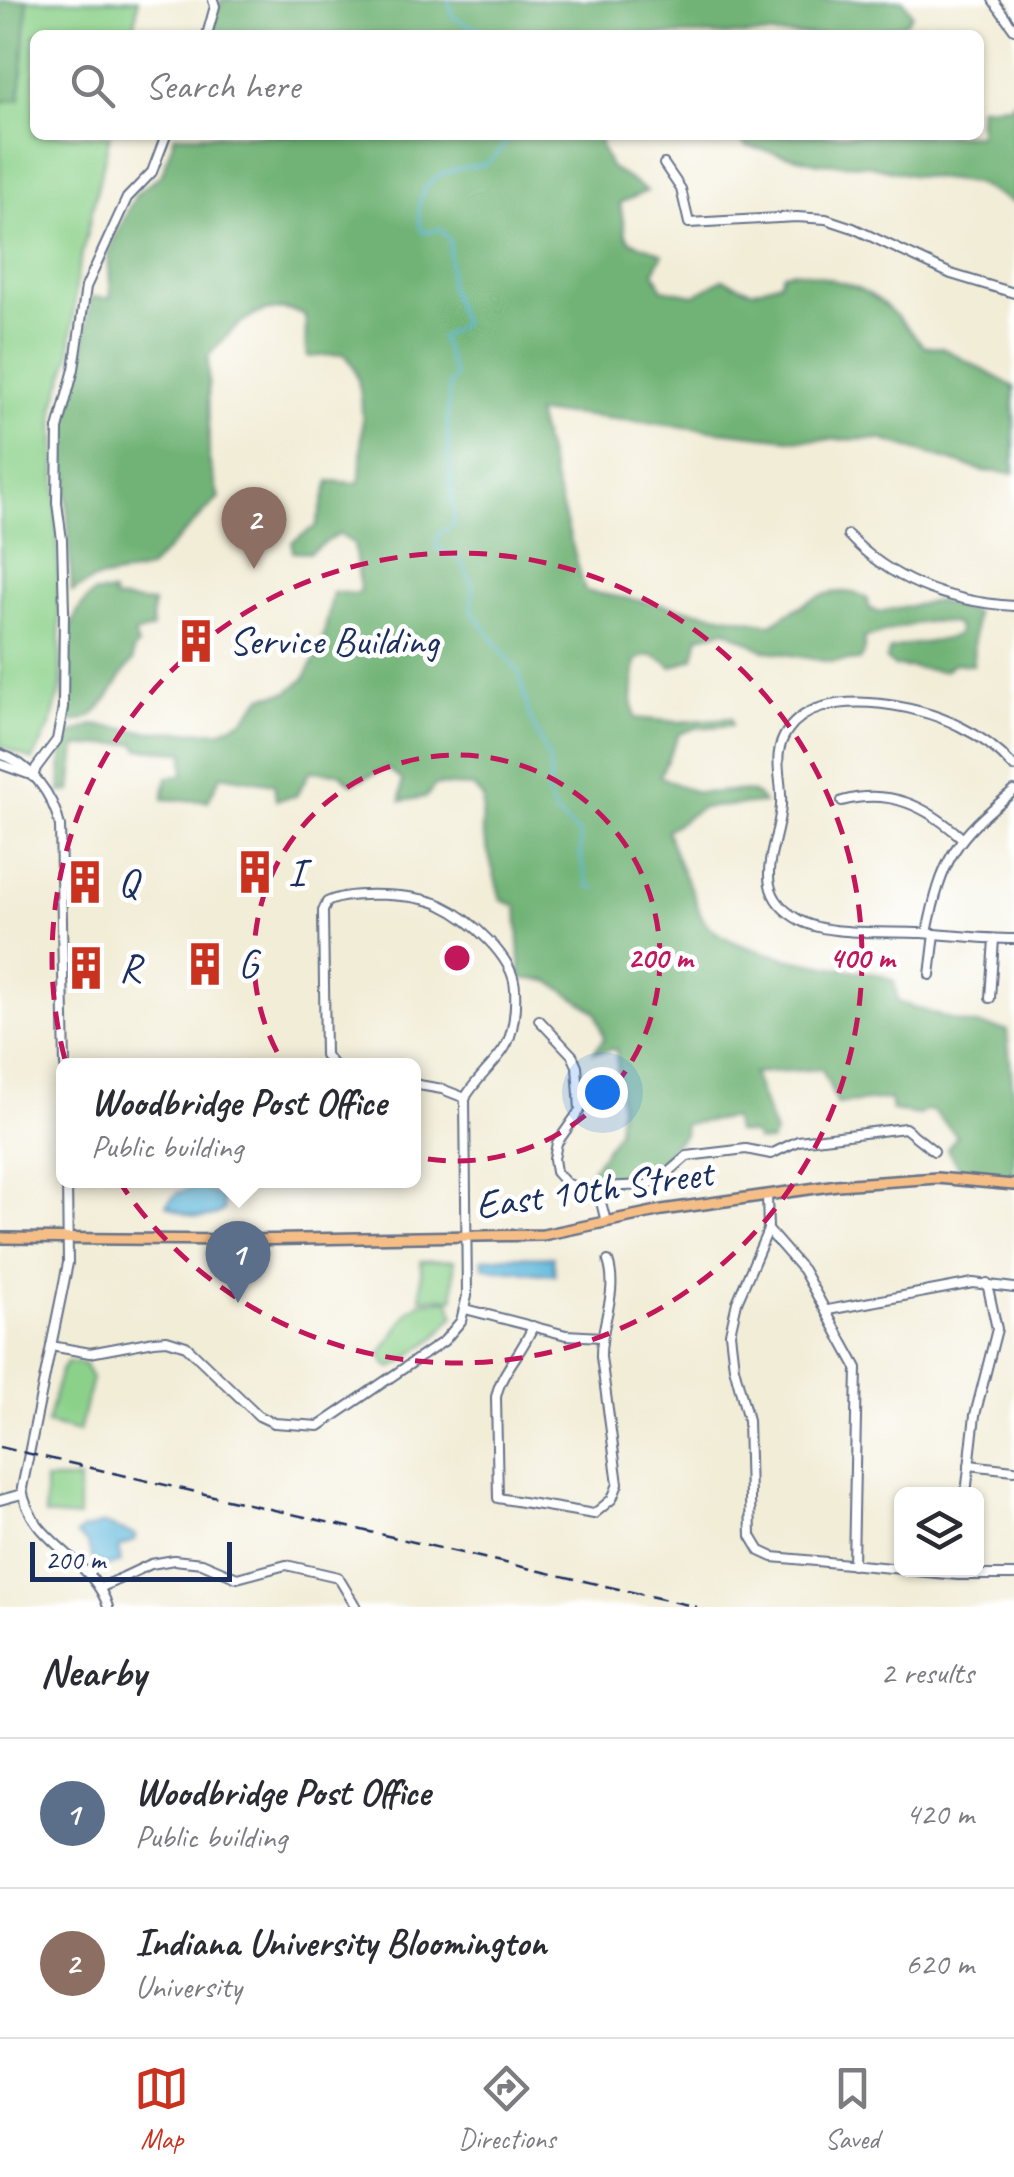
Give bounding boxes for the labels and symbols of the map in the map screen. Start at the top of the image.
pin: 2 [222,486,286,569]
place label: Service Building [229,616,440,666]
building icon: Service Building [172,617,220,665]
place label: I [288,847,313,897]
building icon: I [231,848,279,896]
place label: Q [118,857,142,907]
building icon: Q [61,858,109,906]
place label: G [238,939,262,989]
text: 200 m [628,939,695,977]
text: 400 m [830,939,897,977]
building icon: G [181,940,229,988]
centre of rings [439,940,475,976]
place label: R [119,943,145,993]
building icon: R [62,944,110,992]
your location [577,1067,628,1118]
street label: East 10th Street [472,1147,719,1230]
pin: 1 [206,1220,270,1303]
scale bar [30,1537,232,1582]

